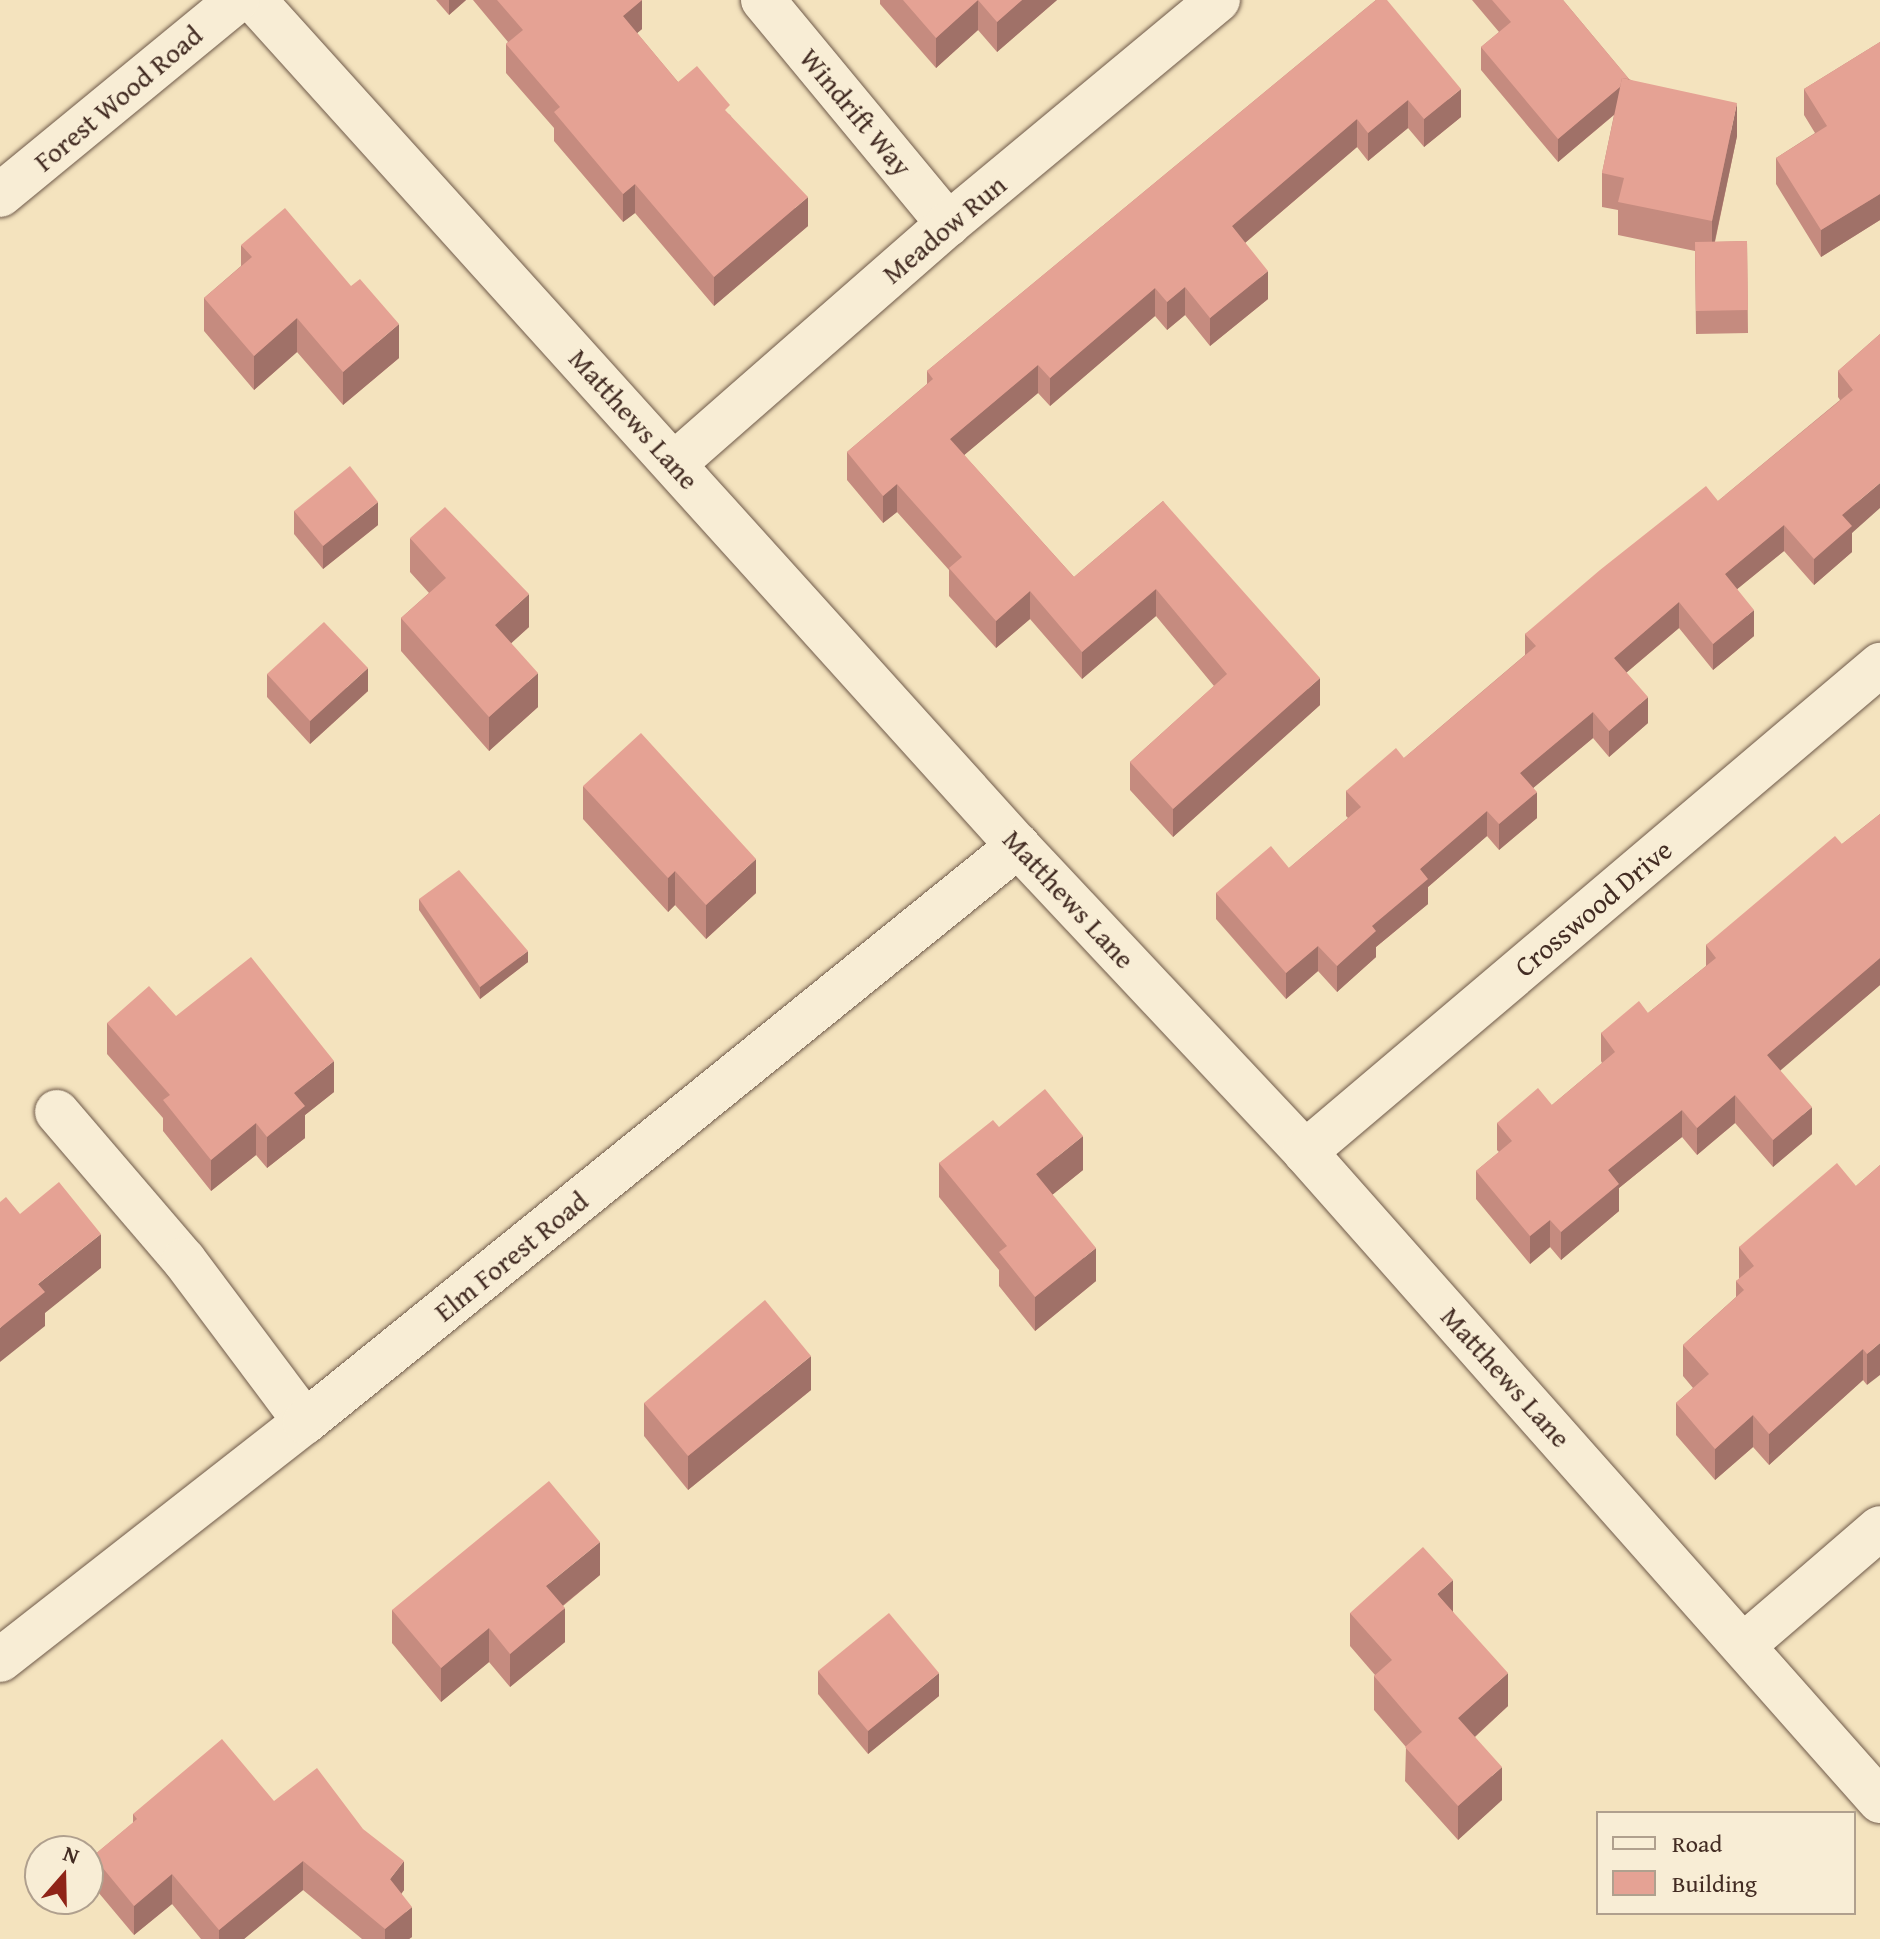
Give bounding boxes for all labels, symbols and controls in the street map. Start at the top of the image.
street label: Forest Wood Road [27,18,209,178]
street label: Windrift Way [793,41,919,183]
street label: Meadow Run [875,168,1013,290]
street label: Matthews Lane [562,342,706,496]
street label: Matthews Lane [996,823,1142,975]
street label: Crosswood Drive [1508,833,1678,983]
street label: Elm Forest Road [427,1184,595,1328]
street label: Matthews Lane [1434,1300,1578,1454]
legend [1596,1811,1856,1915]
text: Road [1672,1826,1722,1861]
north arrow [24,1835,104,1915]
text: N [59,1837,84,1872]
text: Building [1672,1866,1757,1901]

